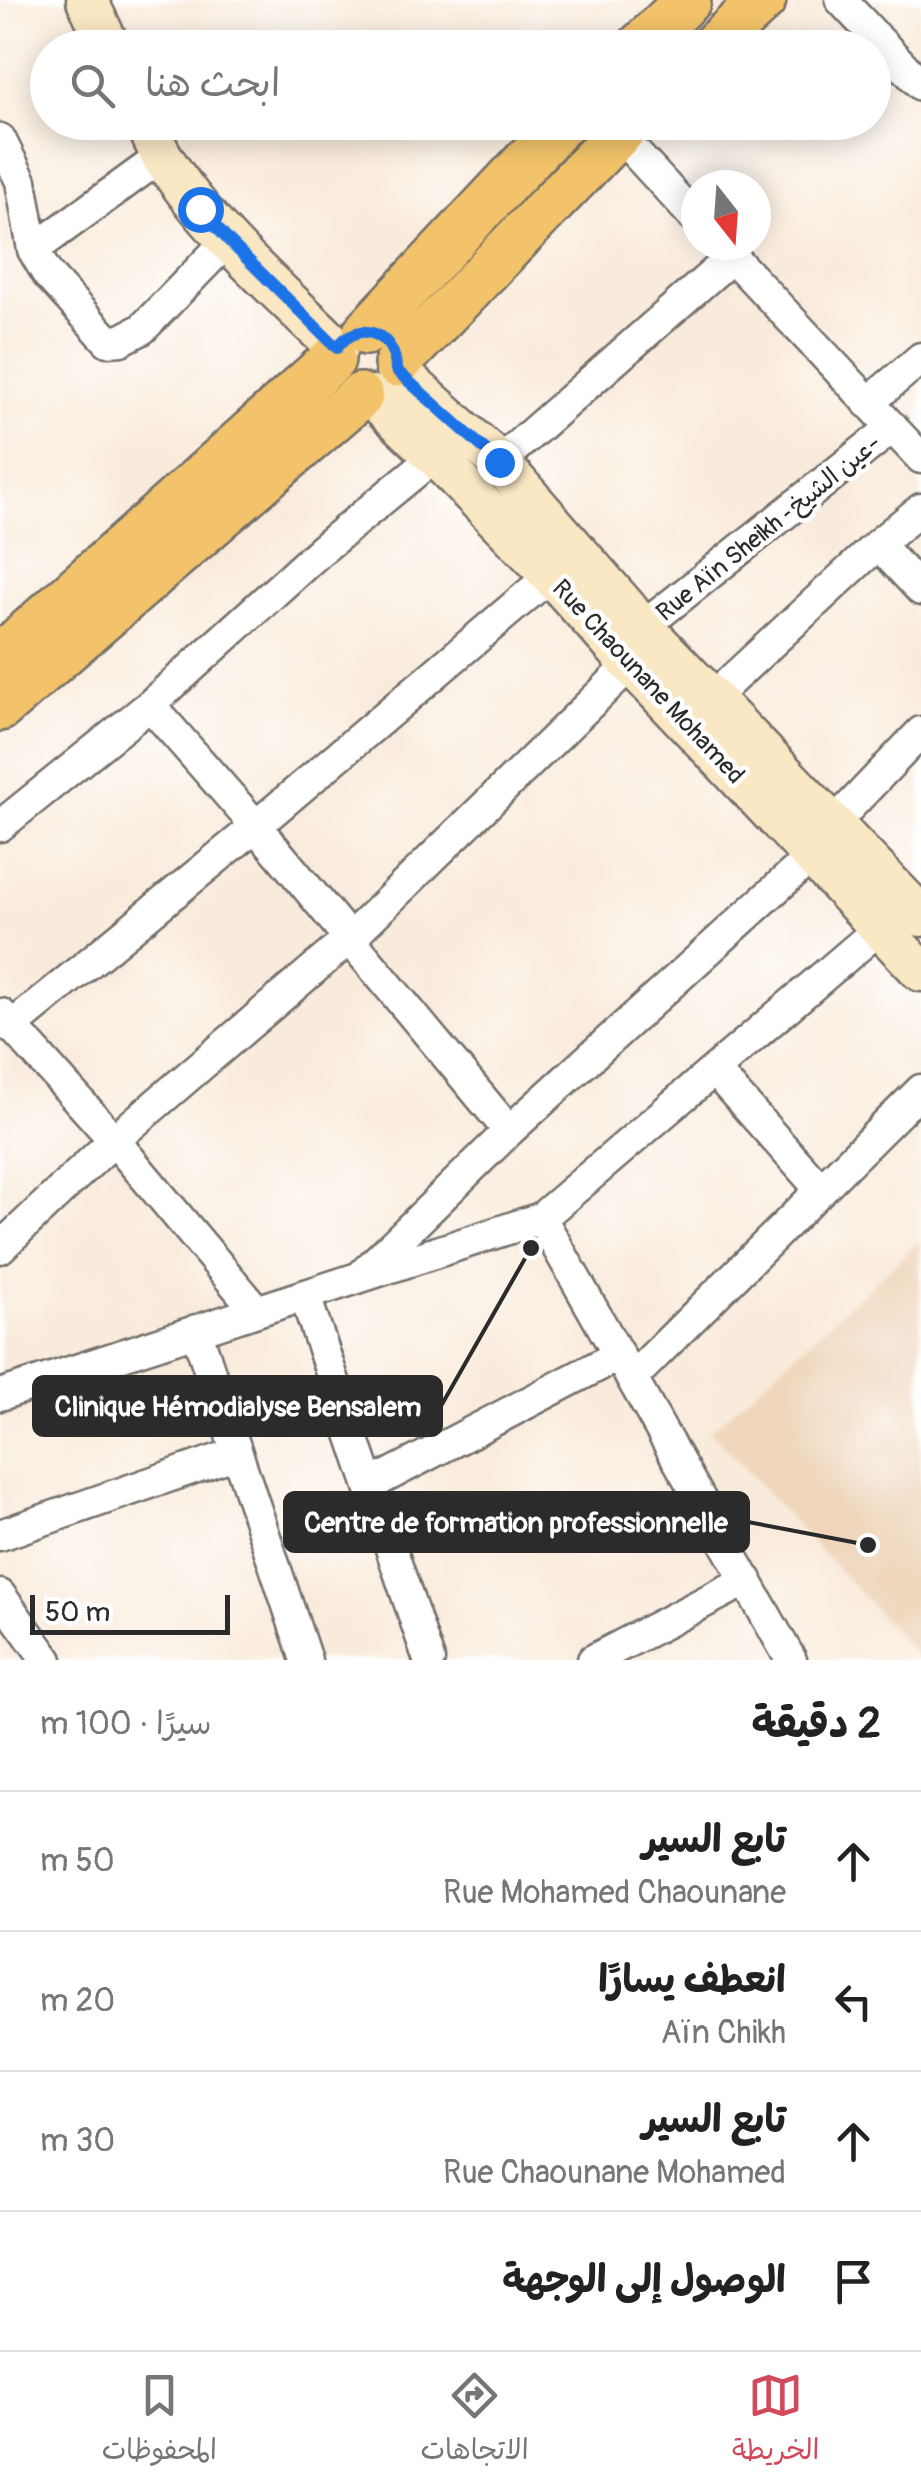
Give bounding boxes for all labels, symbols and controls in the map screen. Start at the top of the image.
search box [30,30,891,140]
icon: search [65,58,120,113]
text: ابحث هنا [145,60,280,108]
north arrow [681,170,771,260]
route start [178,187,224,233]
street label: Rue Aïn Sheikh -عين الشيخ- [650,428,888,628]
route end [477,440,523,486]
street label: Rue Chaounane Mohamed [545,573,751,791]
callout: Clinique Hémodialyse Bensalem [34,1377,441,1435]
text: Clinique Hémodialyse Bensalem [55,1390,422,1425]
callout: Centre de formation professionnelle [285,1493,748,1551]
text: Centre de formation professionnelle [304,1506,729,1541]
scale bar [30,1590,230,1634]
text: 50 m [45,1595,110,1630]
text: 2 دقيقة [752,1698,881,1750]
text: سيرًا · 100 m [40,1704,212,1744]
text: تابع السير [642,1816,786,1864]
icon: ahead [826,1834,881,1889]
text: 50 m [40,1841,115,1881]
text: Rue Mohamed Chaounane [443,1873,786,1913]
text: انعطف يسارًا [598,1956,786,2004]
icon: left [826,1974,881,2029]
text: 20 m [40,1981,115,2021]
text: Aïn Chikh [661,2013,786,2053]
text: تابع السير [642,2096,786,2144]
icon: ahead [826,2114,881,2169]
text: 30 m [40,2121,115,2161]
text: Rue Chaounane Mohamed [443,2153,786,2193]
icon: arrive [826,2254,881,2309]
text: الوصول إلى الوجهة [502,2256,786,2304]
tab: المحفوظات [102,2368,217,2474]
tab: الاتجاهات [420,2368,529,2474]
tab: الخريطة [732,2368,819,2474]

